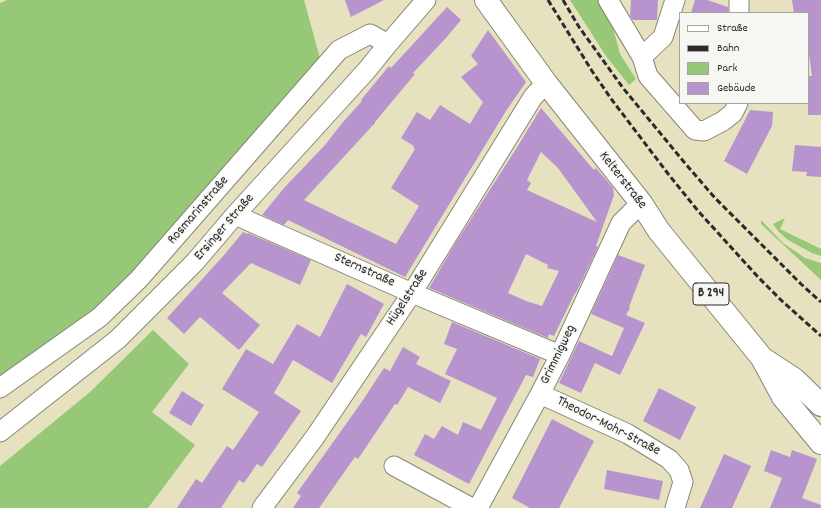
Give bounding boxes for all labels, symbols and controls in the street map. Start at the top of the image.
legend [679,12,809,104]
text: Straße [717,20,748,37]
text: Bahn [717,40,739,57]
text: Park [717,60,737,77]
text: Gebäude [717,80,756,97]
street label: Kelterstraße [594,149,650,213]
street label: Rosmarinstraße [165,173,233,249]
street label: Ersinger Straße [191,191,259,265]
street label: Sternstraße [331,250,397,292]
street label: Hügelstraße [383,266,433,330]
road number: B 294 [693,283,729,305]
street label: Grimmigweg [537,323,581,387]
street label: Theodor-Mohr-Straße [553,394,663,460]

